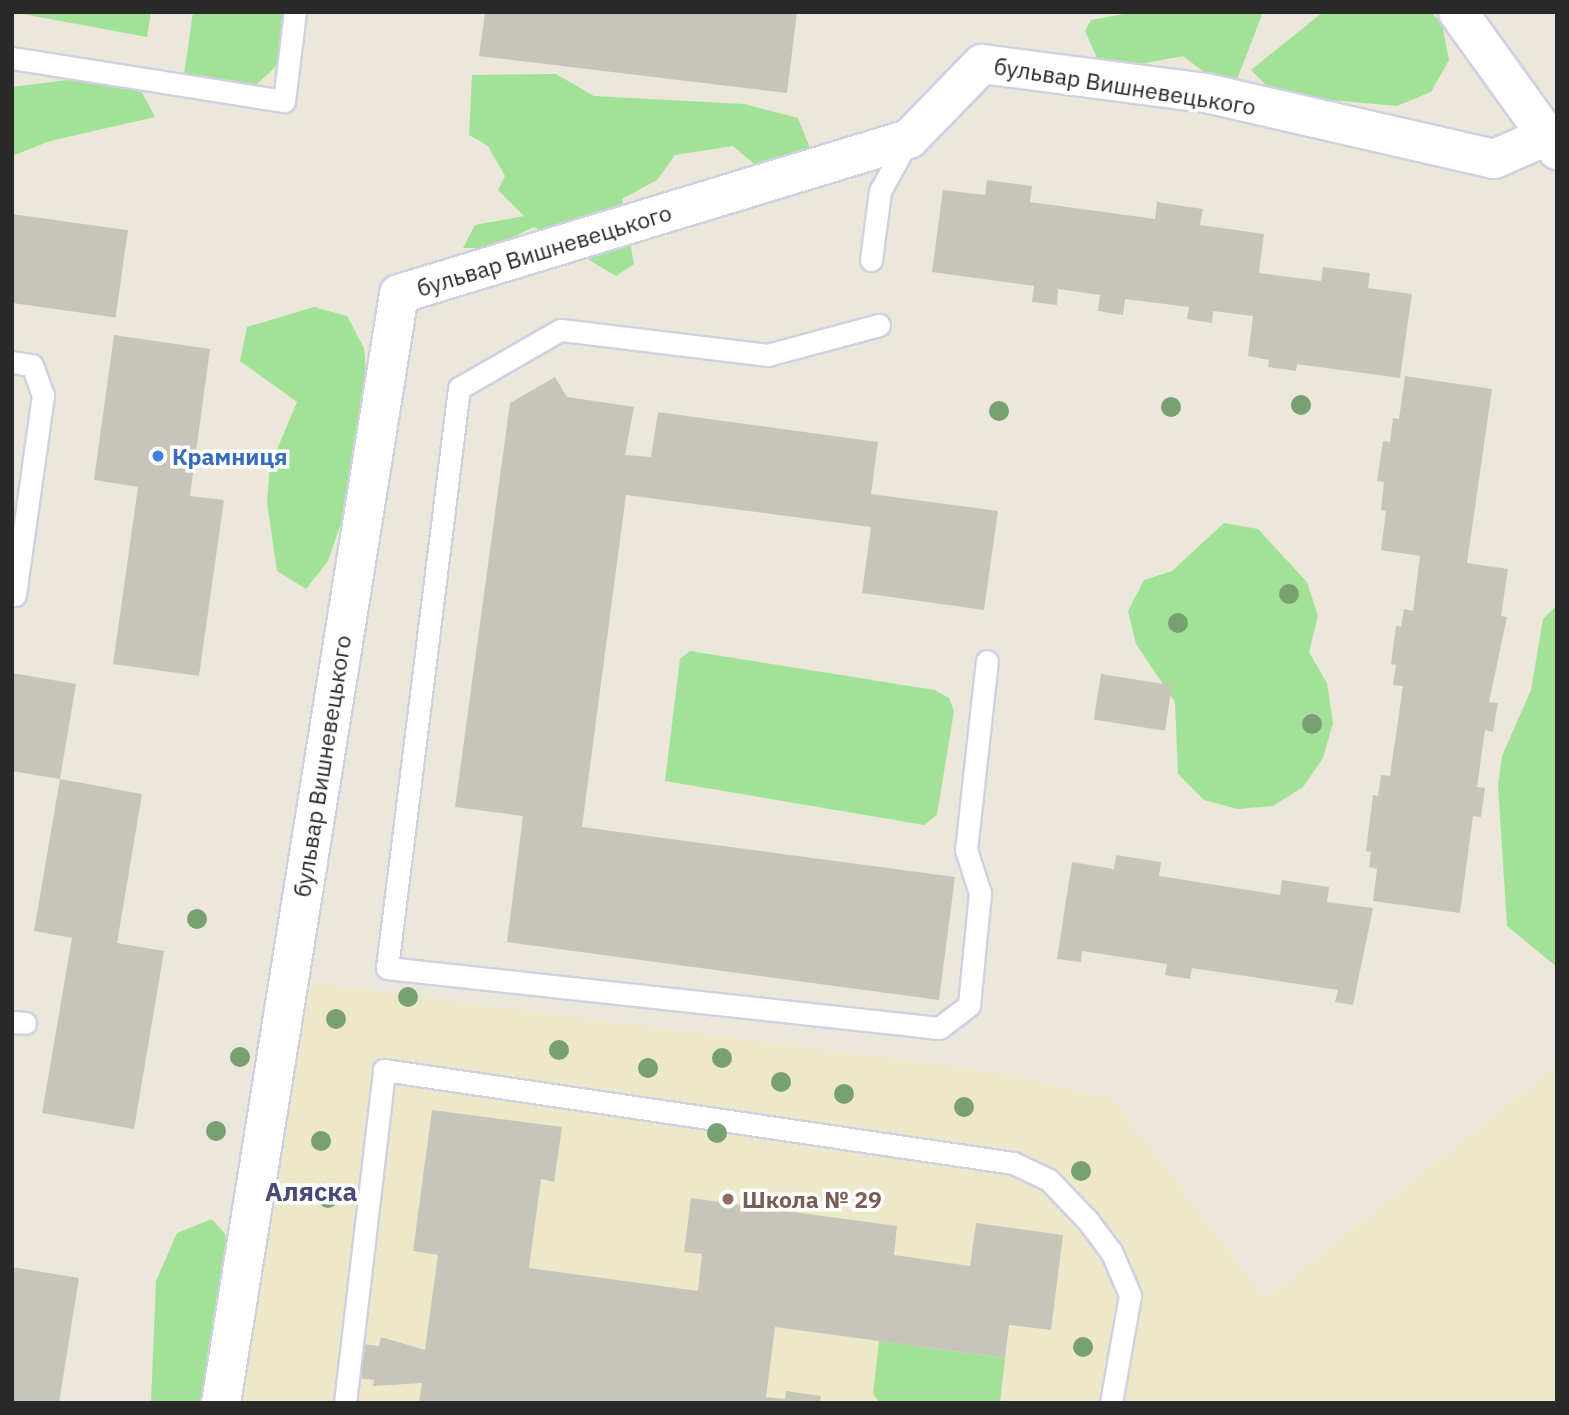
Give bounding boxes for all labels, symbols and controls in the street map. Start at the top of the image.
street label: бульвар Вишневецького [992,52,1258,120]
street label: бульвар Вишневецького [413,198,675,302]
place label: Крамниця [172,442,287,470]
marker: Крамниця [150,448,166,464]
street label: бульвар Вишневецького [288,633,356,899]
district label: Аляска [265,1176,357,1208]
place label: Школа № 29 [742,1185,882,1213]
marker: Школа № 29 [720,1191,736,1207]

